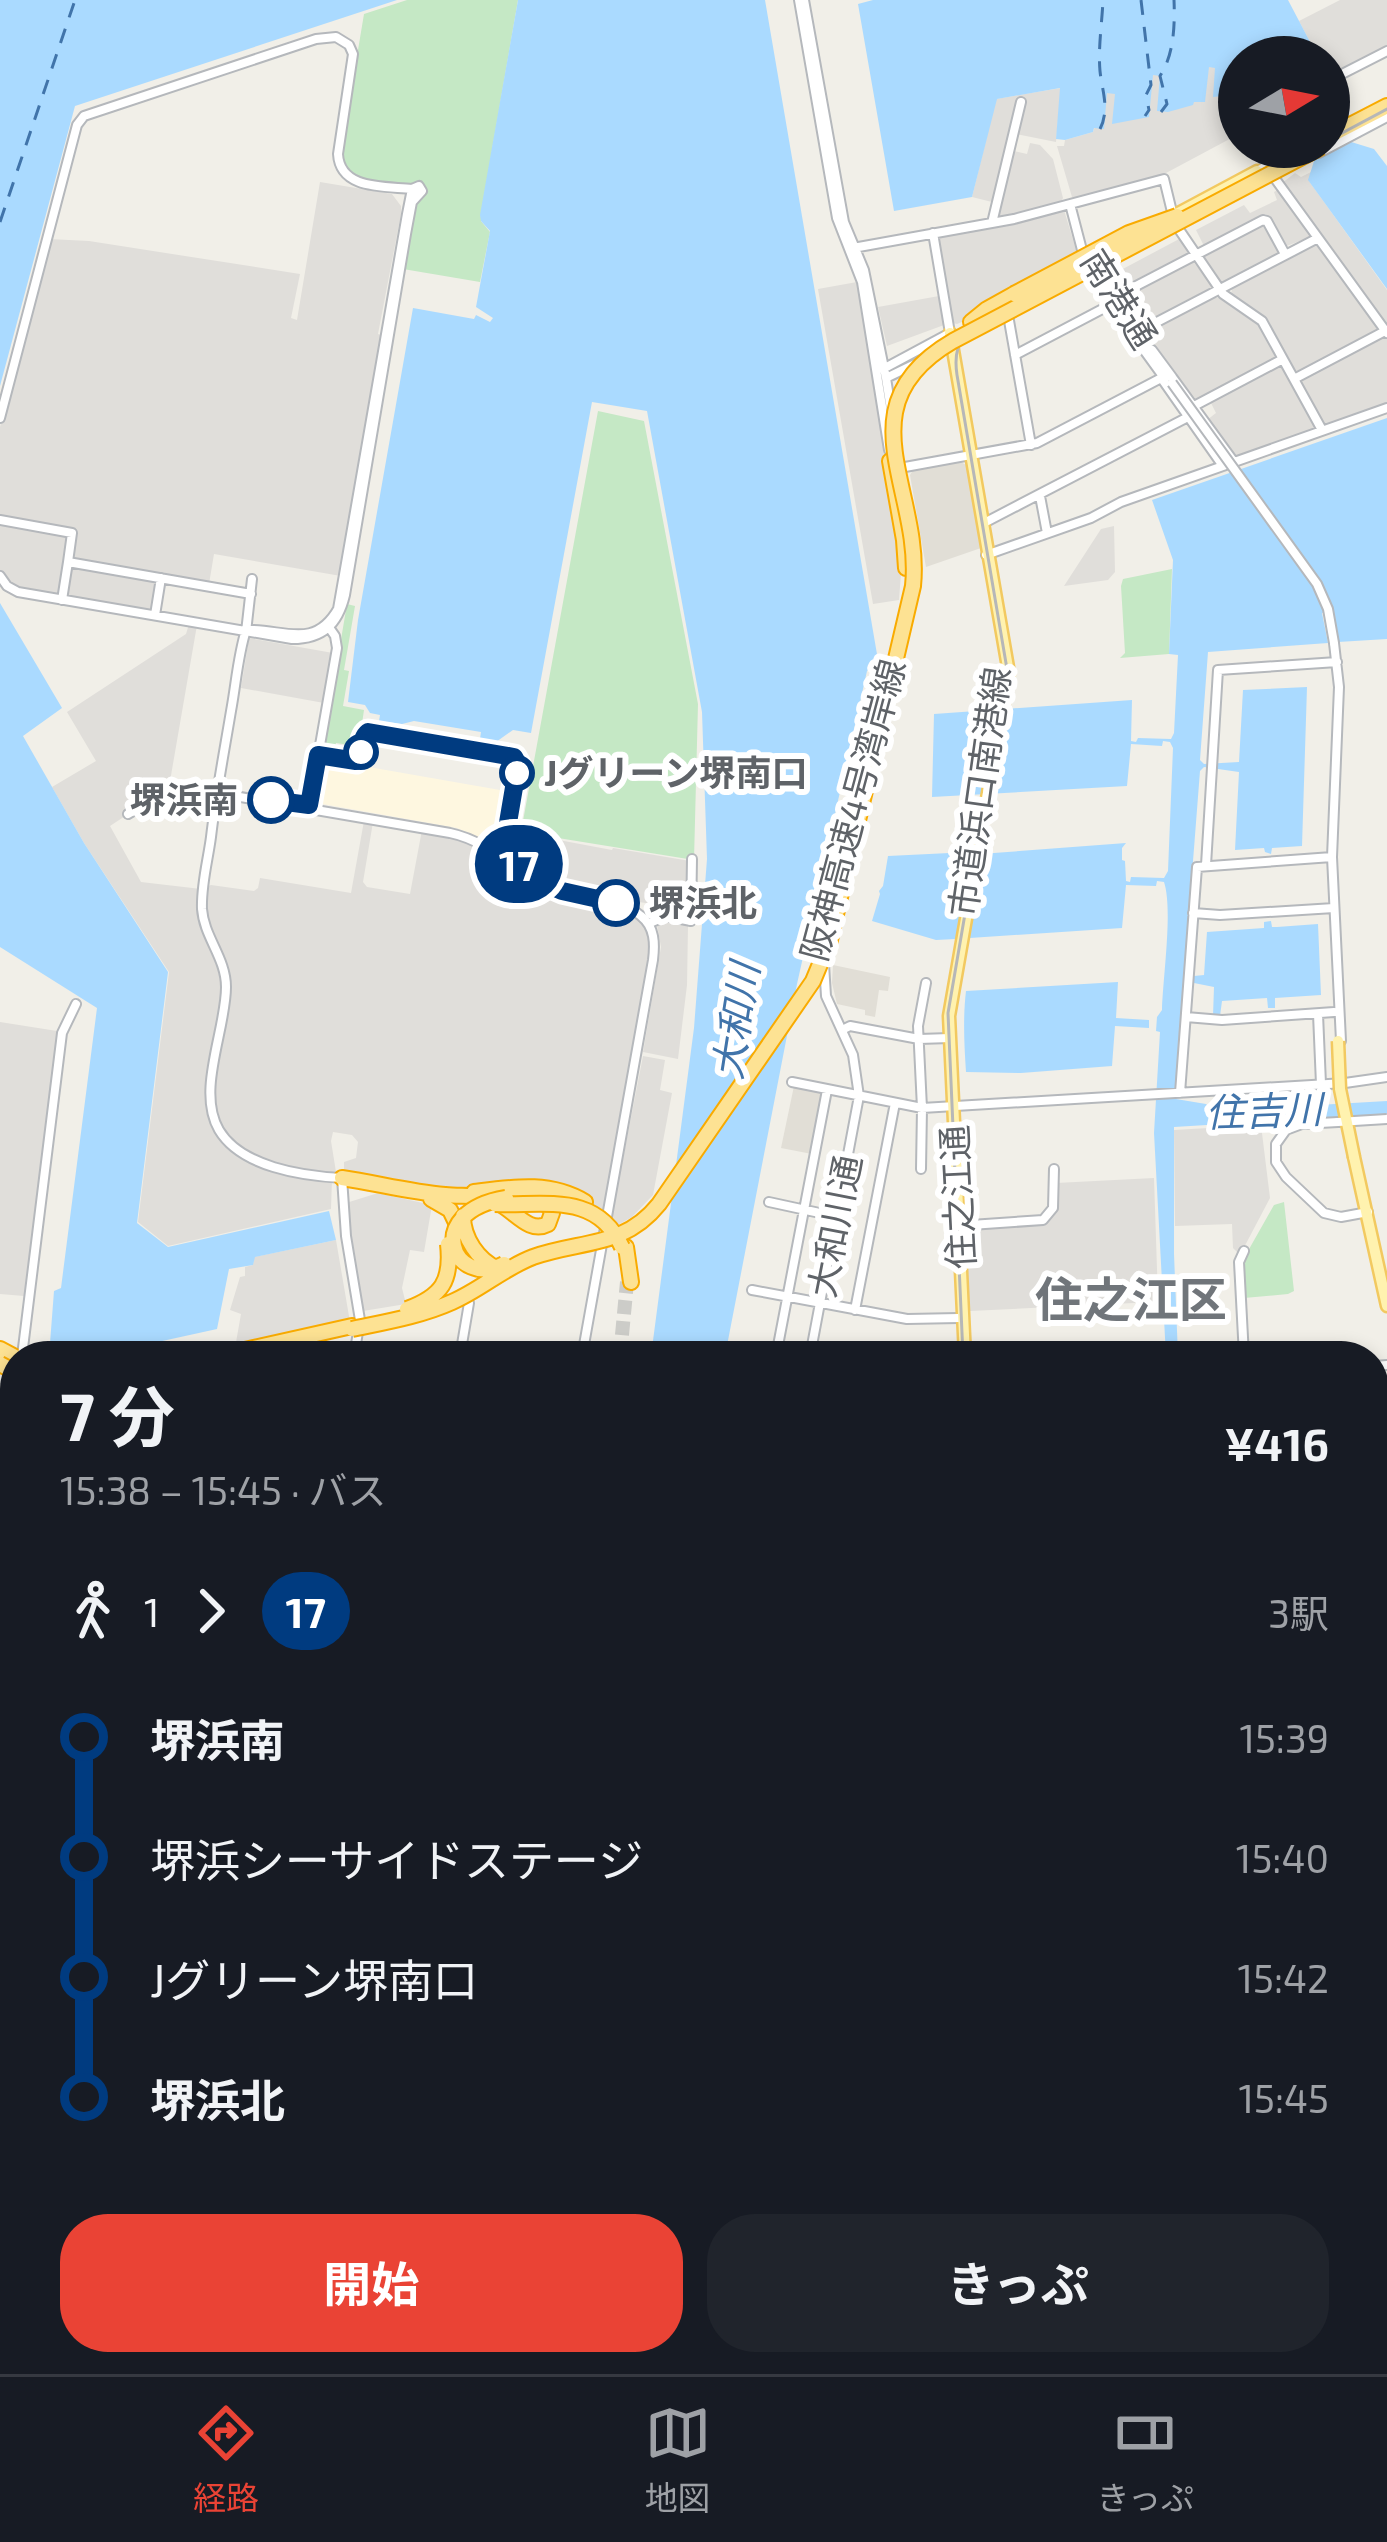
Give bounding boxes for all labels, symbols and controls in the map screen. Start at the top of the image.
north arrow [1218,36,1350,168]
map controls [1218,36,1350,168]
street label: 南港通 [1073,241,1167,355]
street label: 阪神高速4号湾岸線 [791,654,912,965]
street label: 市道浜口南港線 [940,664,1017,920]
unlabelled marker [345,736,377,768]
place label: Jグリーン堺南口 [544,750,808,793]
marker: Jグリーン堺南口 [501,757,533,789]
place label: 堺浜南 [130,777,238,820]
marker: 堺浜南 [249,778,293,822]
line badge: 17 [465,825,573,903]
text: 17 [499,839,539,889]
place label: 堺浜北 [649,880,757,923]
marker: 堺浜北 [594,881,638,925]
water label: 大和川 [702,955,768,1082]
water label: 住吉川 [1205,1084,1327,1135]
street label: 住之江通 [931,1124,982,1270]
street label: 大和川通 [799,1151,868,1301]
district label: 住之江区 [1035,1269,1227,1327]
text: 7 分 [60,1375,175,1454]
text: ¥416 [1224,1416,1329,1470]
text: 15:38 – 15:45 · バス [60,1466,387,1513]
icon: walk [60,1578,126,1644]
icon: forward [178,1578,244,1644]
text: 17 [286,1586,326,1636]
text: 1 [144,1588,160,1635]
text: 3駅 [1268,1589,1329,1636]
text: 堺浜南 [150,1712,285,1766]
text: 15:39 [1239,1714,1329,1761]
text: 堺浜シーサイドステージ [150,1832,643,1886]
text: 15:40 [1236,1834,1329,1881]
text: Jグリーン堺南口 [150,1952,478,2006]
text: 15:42 [1237,1954,1329,2001]
text: 堺浜北 [150,2072,285,2126]
text: 15:45 [1238,2074,1329,2121]
button: 開始 [60,2214,683,2352]
button: きっぷ [707,2214,1329,2352]
tab: 経路 [193,2400,259,2520]
tab: 地図 [645,2400,711,2520]
tab: きっぷ [1096,2400,1194,2520]

